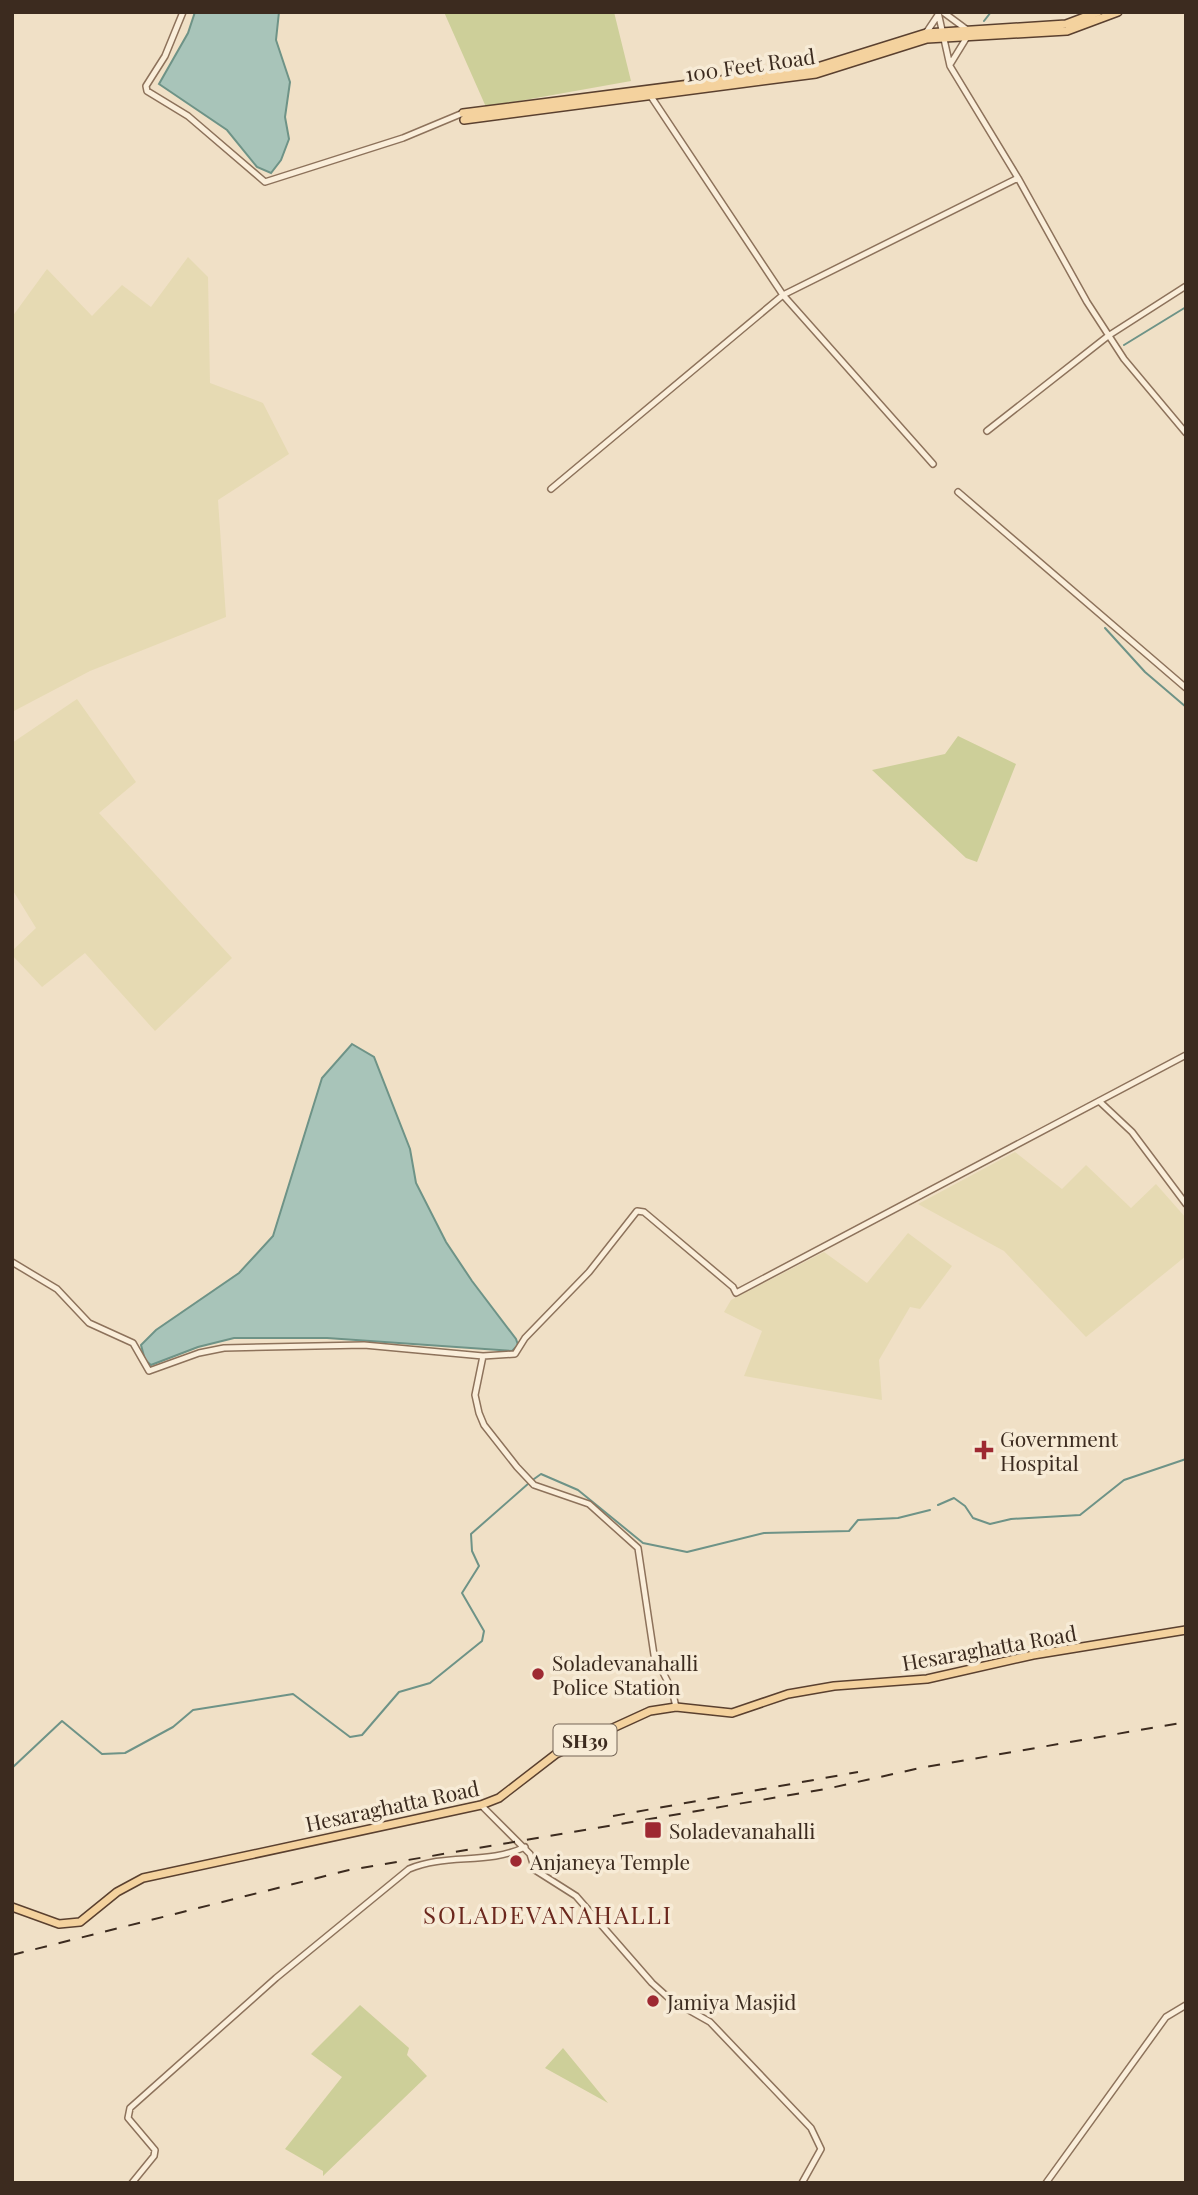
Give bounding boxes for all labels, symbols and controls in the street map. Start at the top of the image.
street label: 100 Feet Road [683,41,817,87]
place label: Government Hospital [1000,1424,1119,1476]
marker: Government Hospital [974,1440,994,1460]
street label: Hesaraghatta Road [899,1618,1079,1676]
place label: Soladevanahalli Police Station [552,1648,698,1700]
marker: Soladevanahalli Police Station [530,1666,546,1682]
road number: SH39 [554,1724,616,1756]
street label: Hesaraghatta Road [303,1773,481,1837]
place label: Soladevanahalli [669,1816,815,1844]
marker: Soladevanahalli [643,1820,663,1840]
place label: Anjaneya Temple [529,1847,690,1875]
marker: Anjaneya Temple [508,1853,524,1869]
district label: SOLADEVANAHALLI [423,1898,673,1930]
place label: Jamiya Masjid [666,1987,797,2015]
marker: Jamiya Masjid [645,1993,661,2009]

